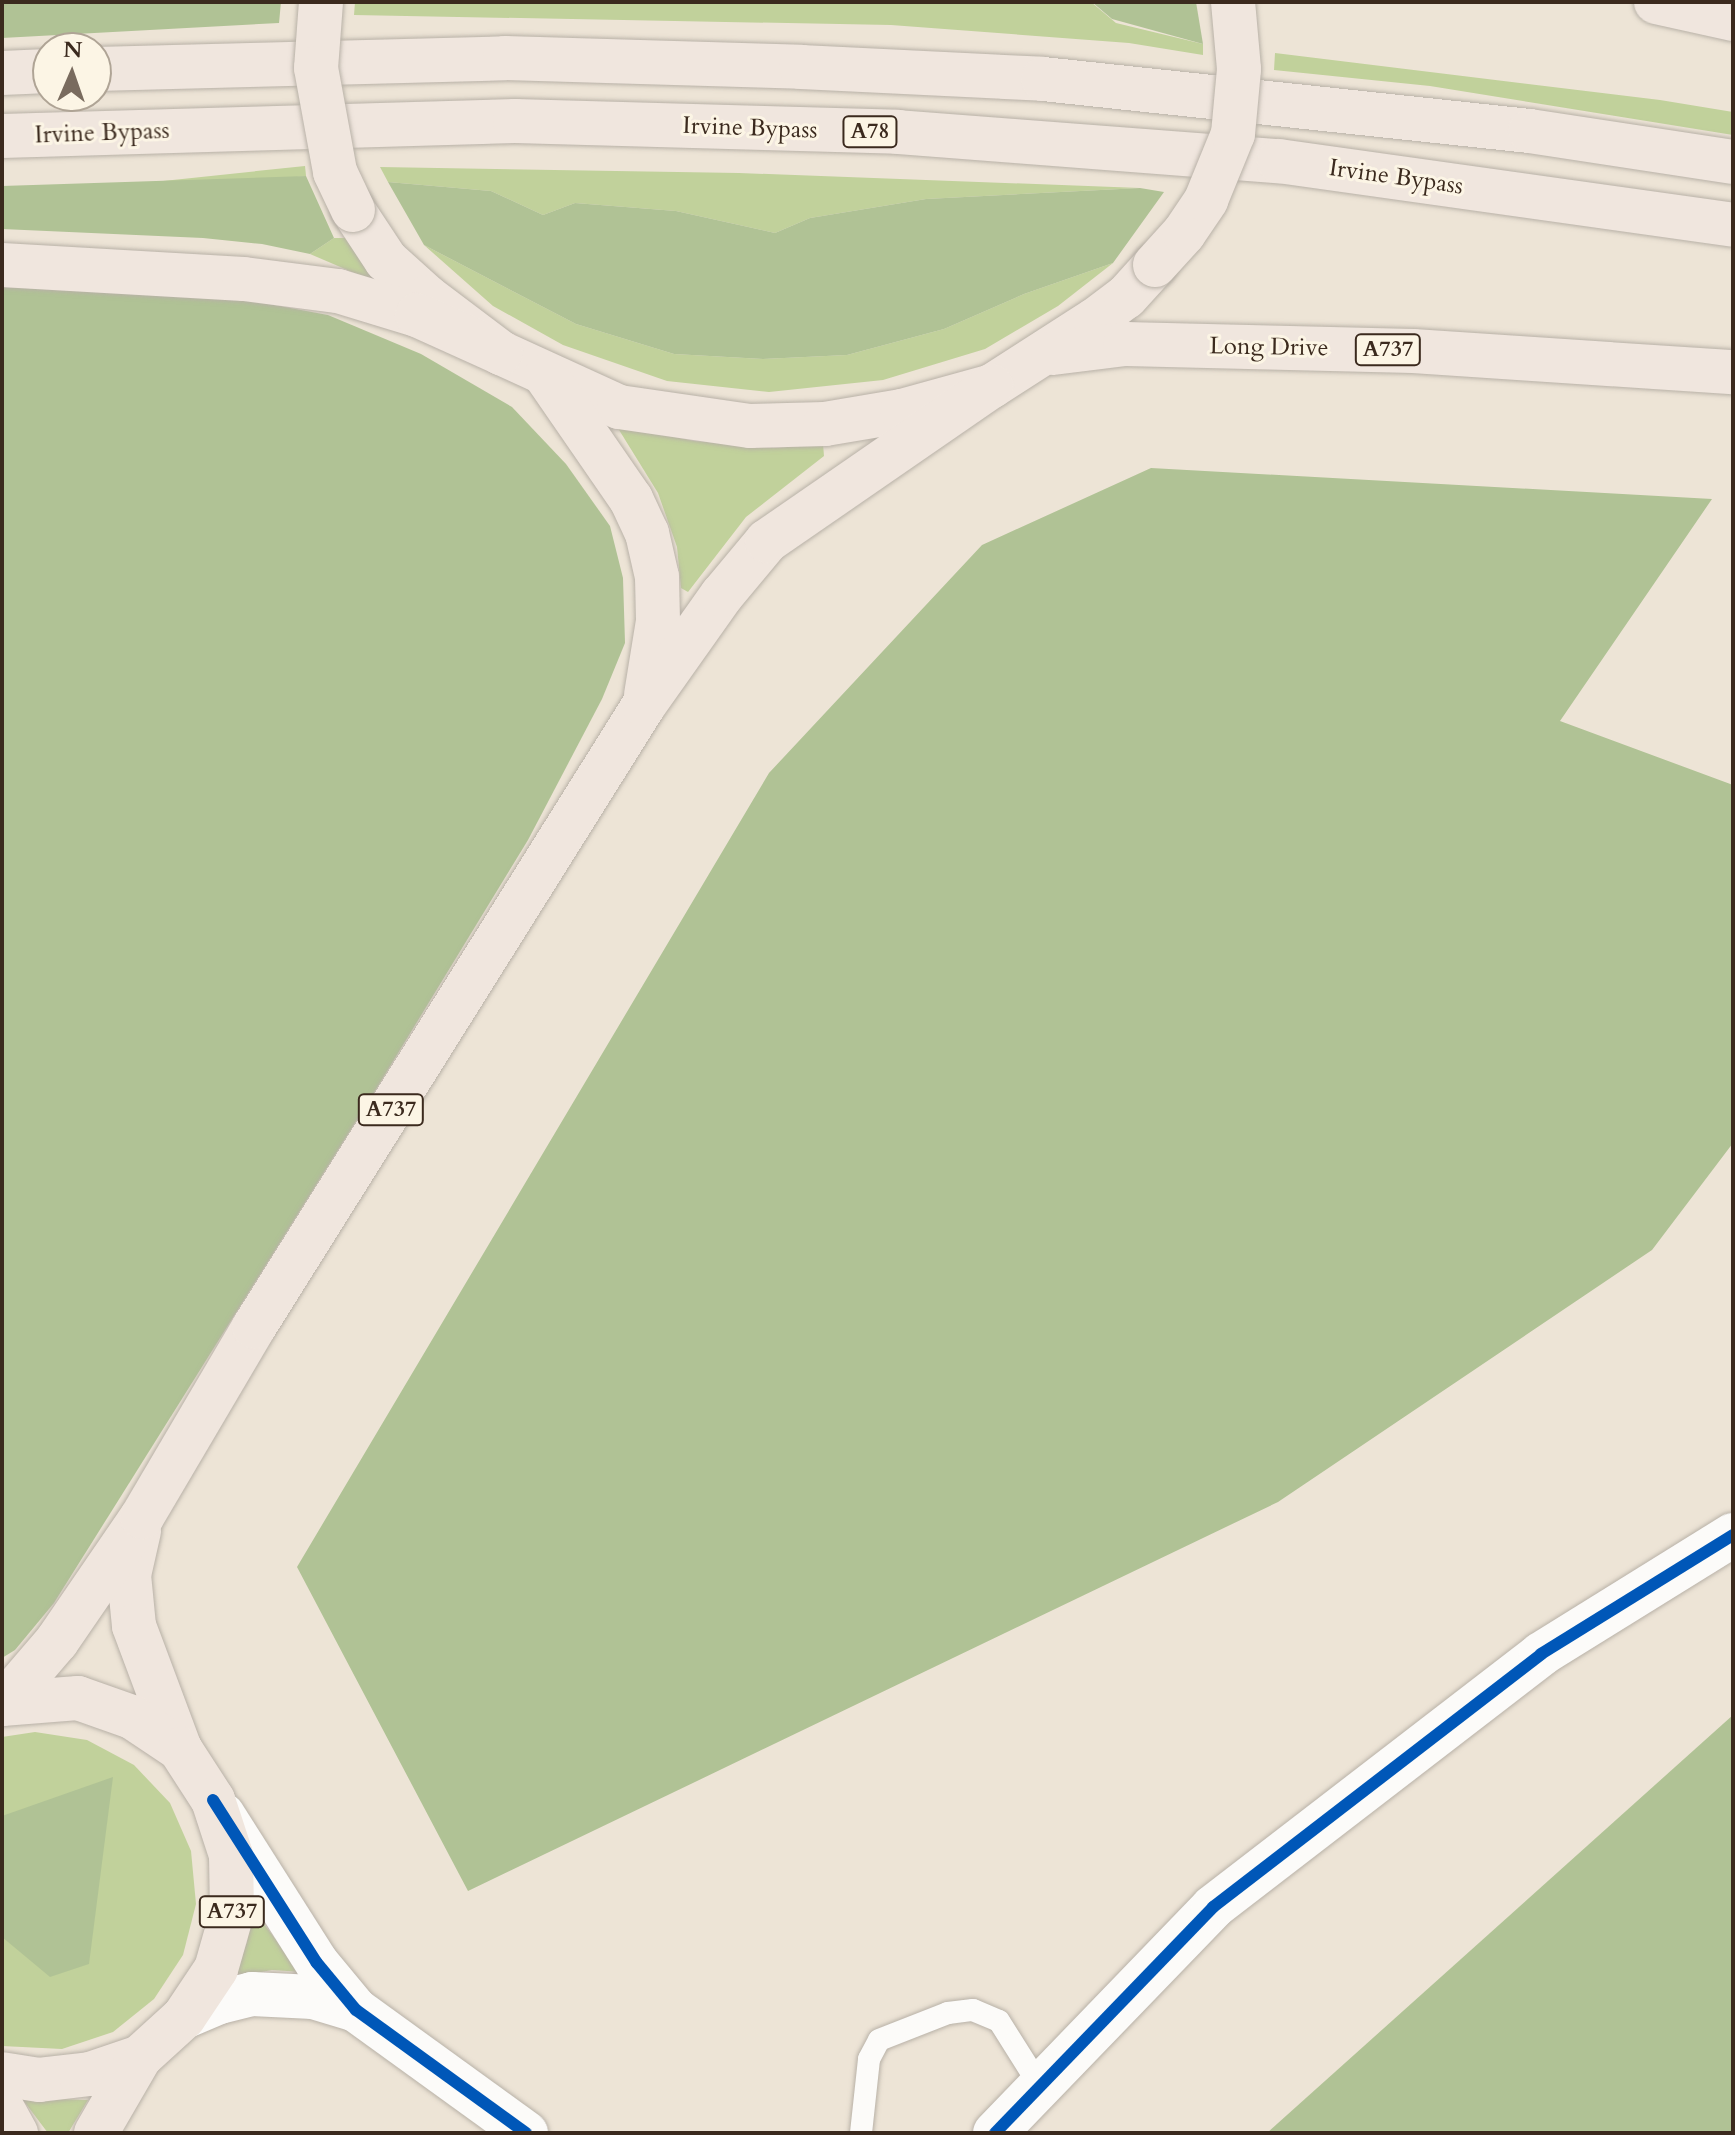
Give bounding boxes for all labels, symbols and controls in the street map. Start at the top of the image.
north arrow [32,32,112,112]
text: N [63,35,83,65]
street label: Irvine Bypass [682,111,818,145]
road number: A78 [842,114,898,150]
street label: Irvine Bypass [34,116,170,150]
street label: Irvine Bypass [1327,153,1465,201]
street label: Long Drive [1209,332,1329,362]
road number: A737 [1354,332,1422,368]
road number: A737 [357,1092,425,1128]
road number: A737 [198,1894,266,1930]

